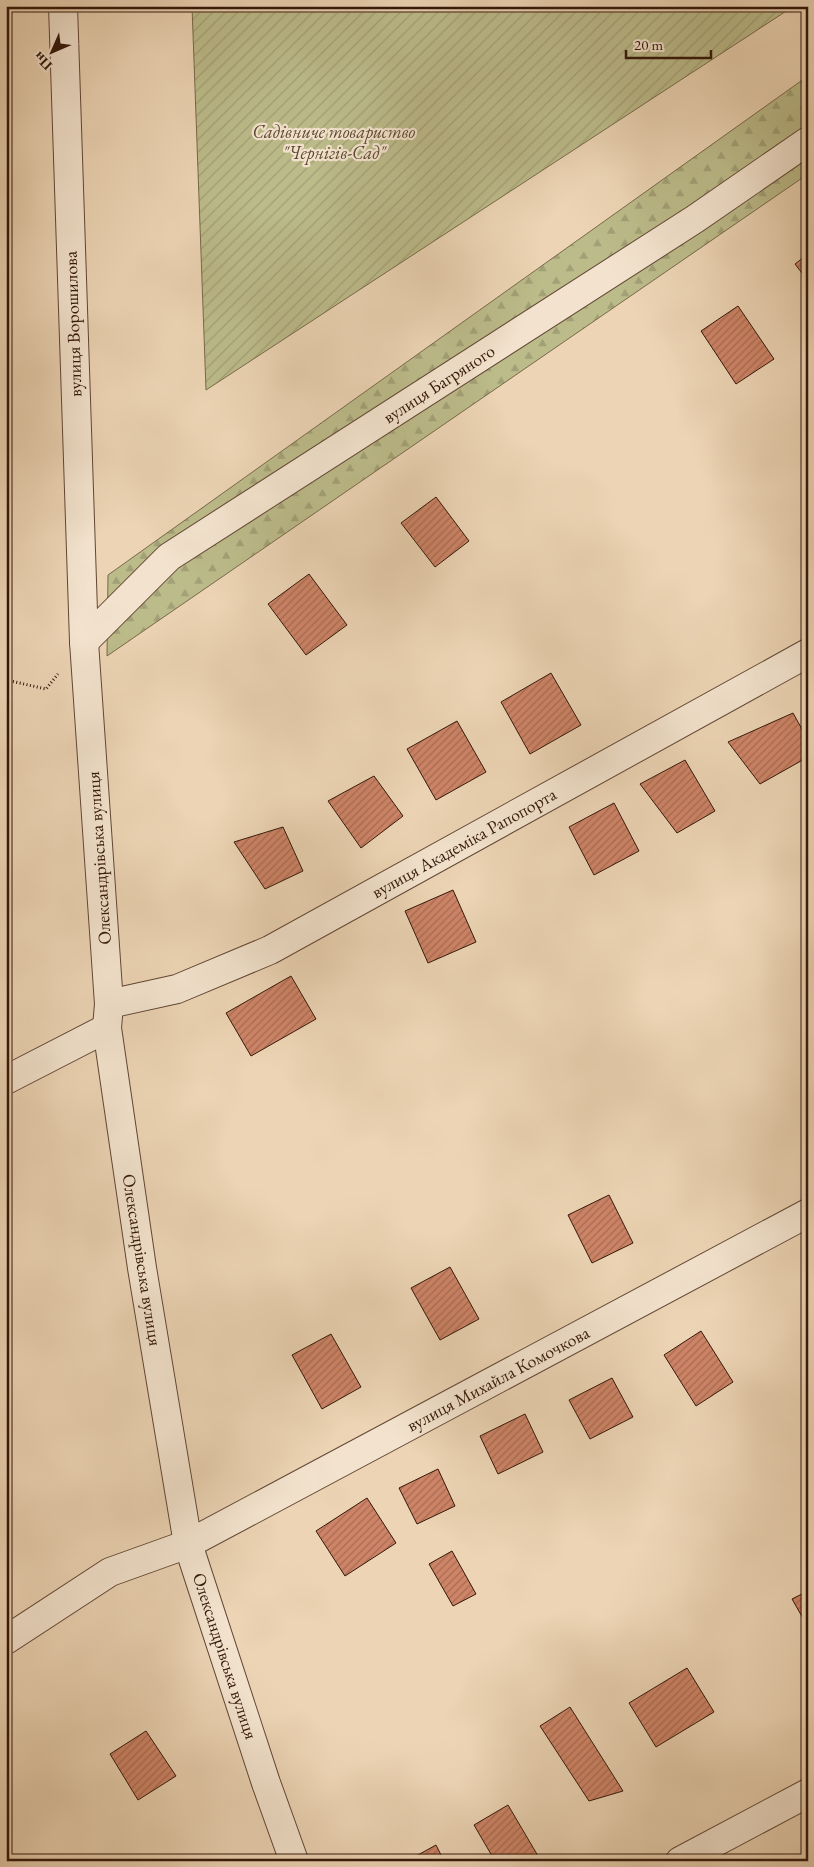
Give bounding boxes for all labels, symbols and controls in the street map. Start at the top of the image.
north arrow [28,28,78,78]
scale bar [626,28,712,60]
text: 20 m [634,35,663,54]
text: Пн [30,48,56,74]
park label: Садівниче товариство "Чернігів-Сад" [253,120,416,165]
street label: вулиця Ворошилова [58,250,87,397]
street label: вулиця Багряного [379,339,499,428]
street label: Олександрівська вулиця [81,771,116,946]
street label: вулиця Академіка Рапопорта [367,782,561,903]
street label: Олександрівська вулиця [118,1172,167,1348]
street label: вулиця Михайла Комочкова [402,1320,594,1437]
street label: Олександрівська вулиця [188,1570,263,1742]

